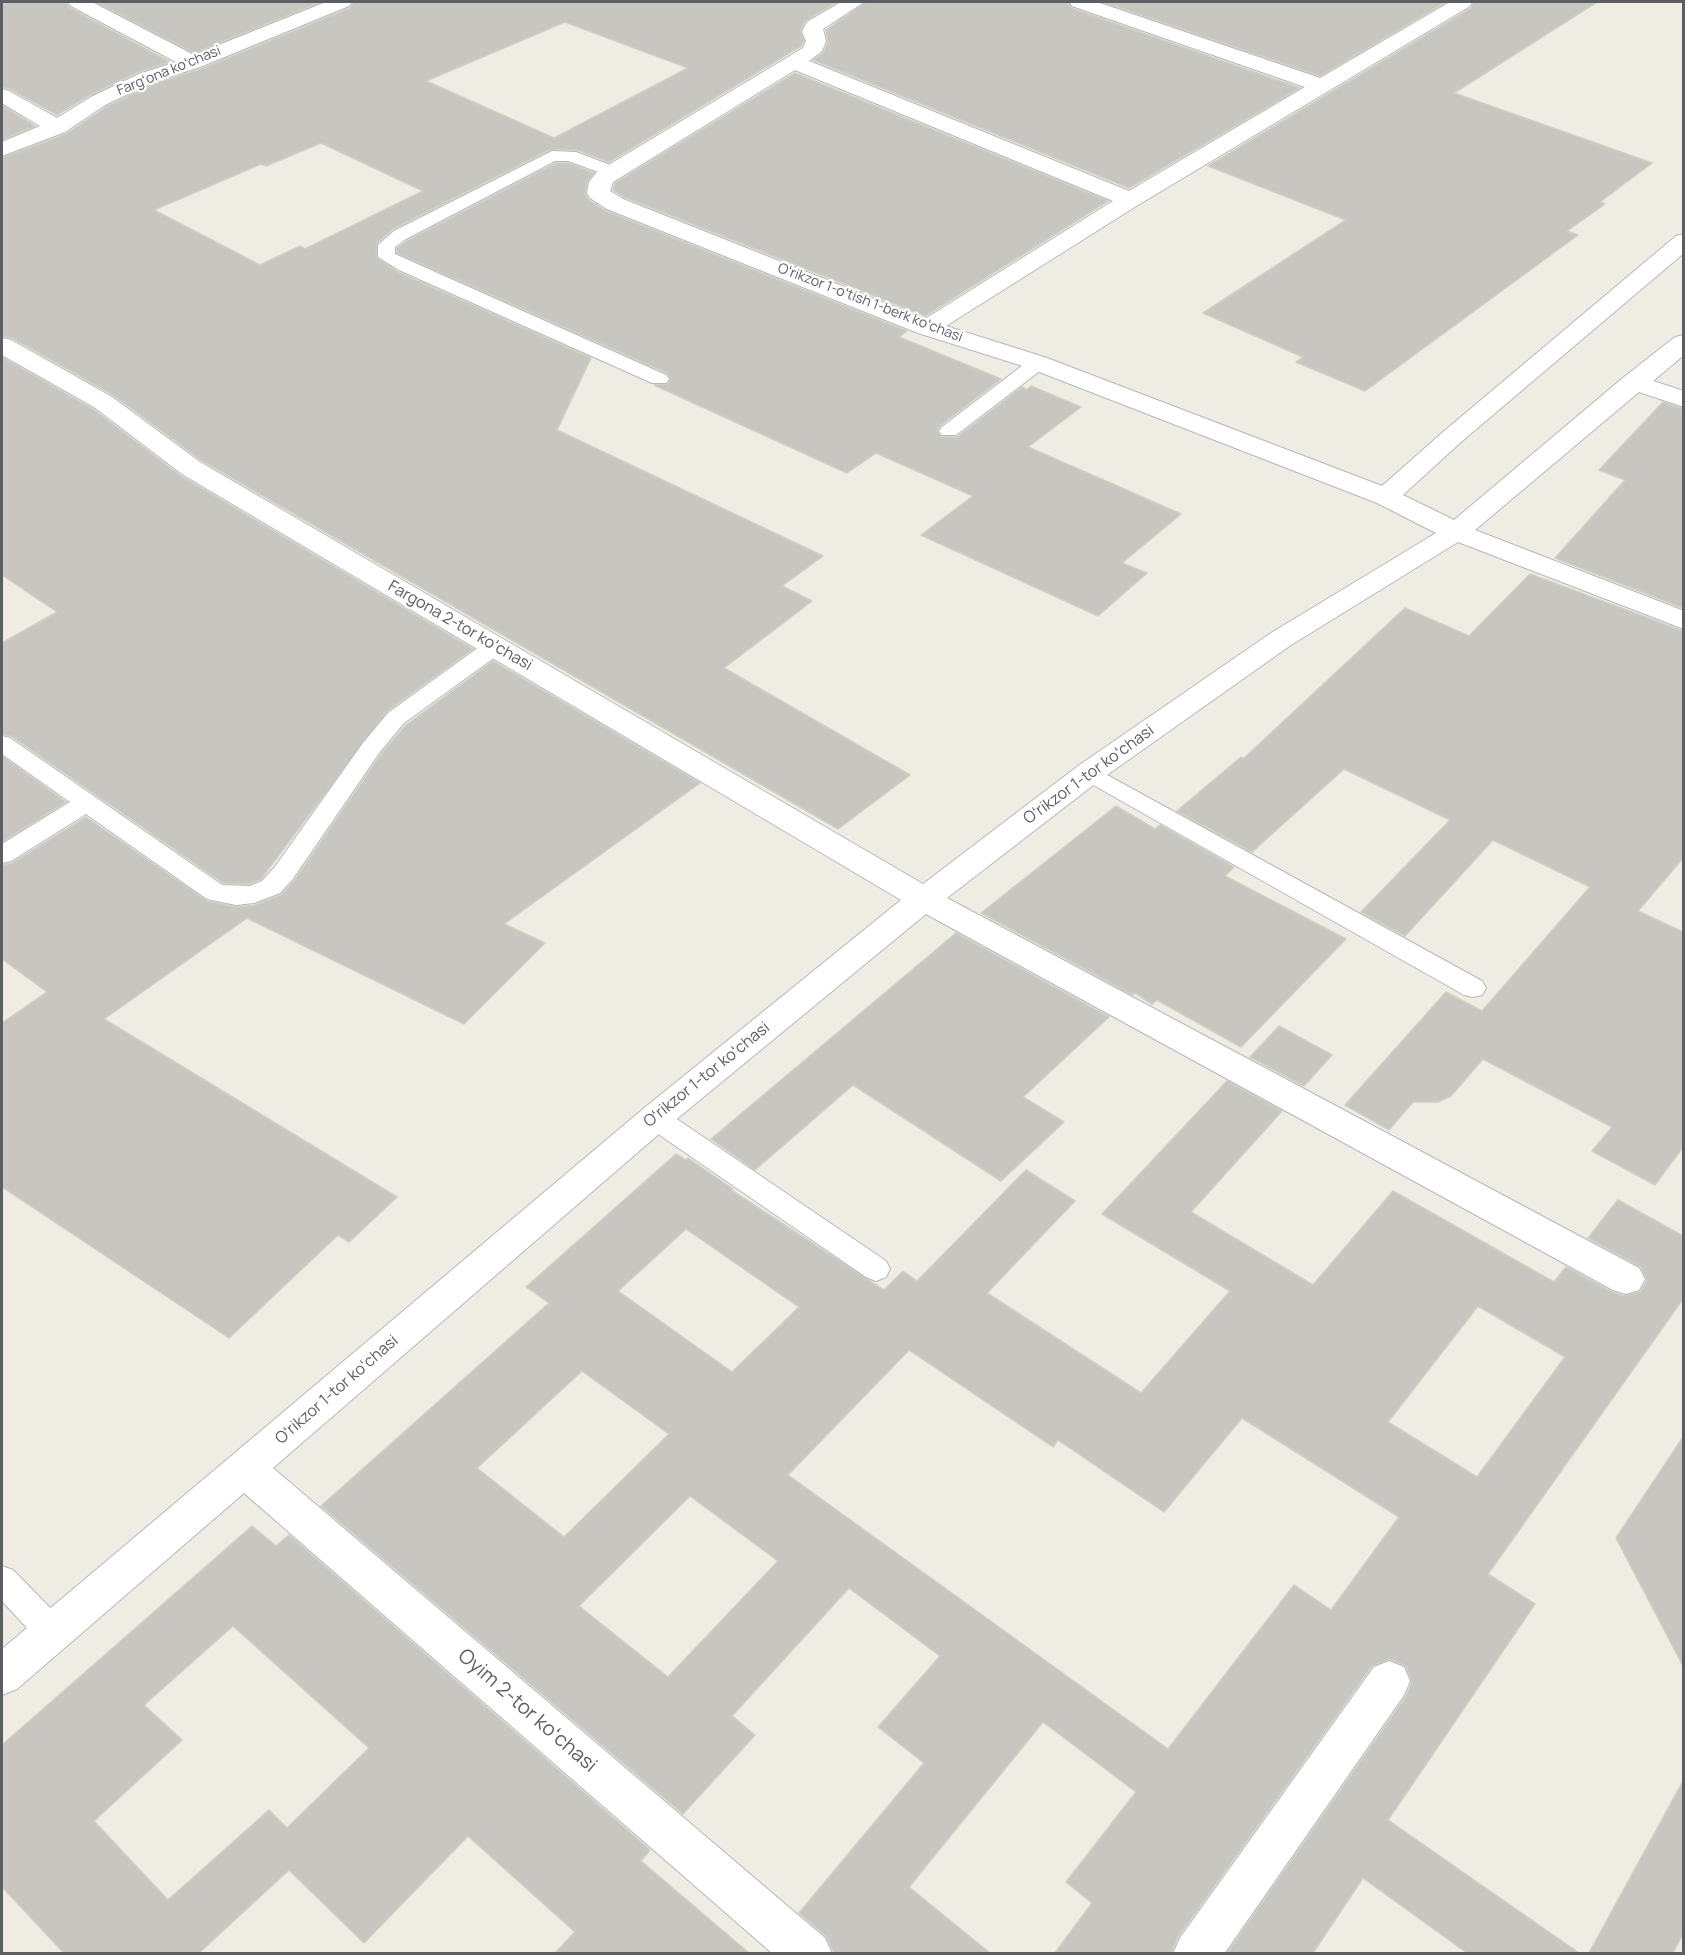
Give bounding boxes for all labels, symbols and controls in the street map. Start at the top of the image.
street label: Fargʻona koʻchasi [115,43,223,99]
street label: Oʻrikzor 1-oʻtish 1-berk koʻchasi [775,260,965,346]
street label: Fargona 2-tor koʻchasi [385,577,535,675]
street label: Oʻrikzor 1-tor koʻchasi [1020,721,1158,829]
street label: Oʻrikzor 1-tor koʻchasi [640,1018,774,1132]
street label: Oʻrikzor 1-tor koʻchasi [272,1331,402,1449]
street label: Oyim 2-tor koʻchasi [453,1644,601,1778]

